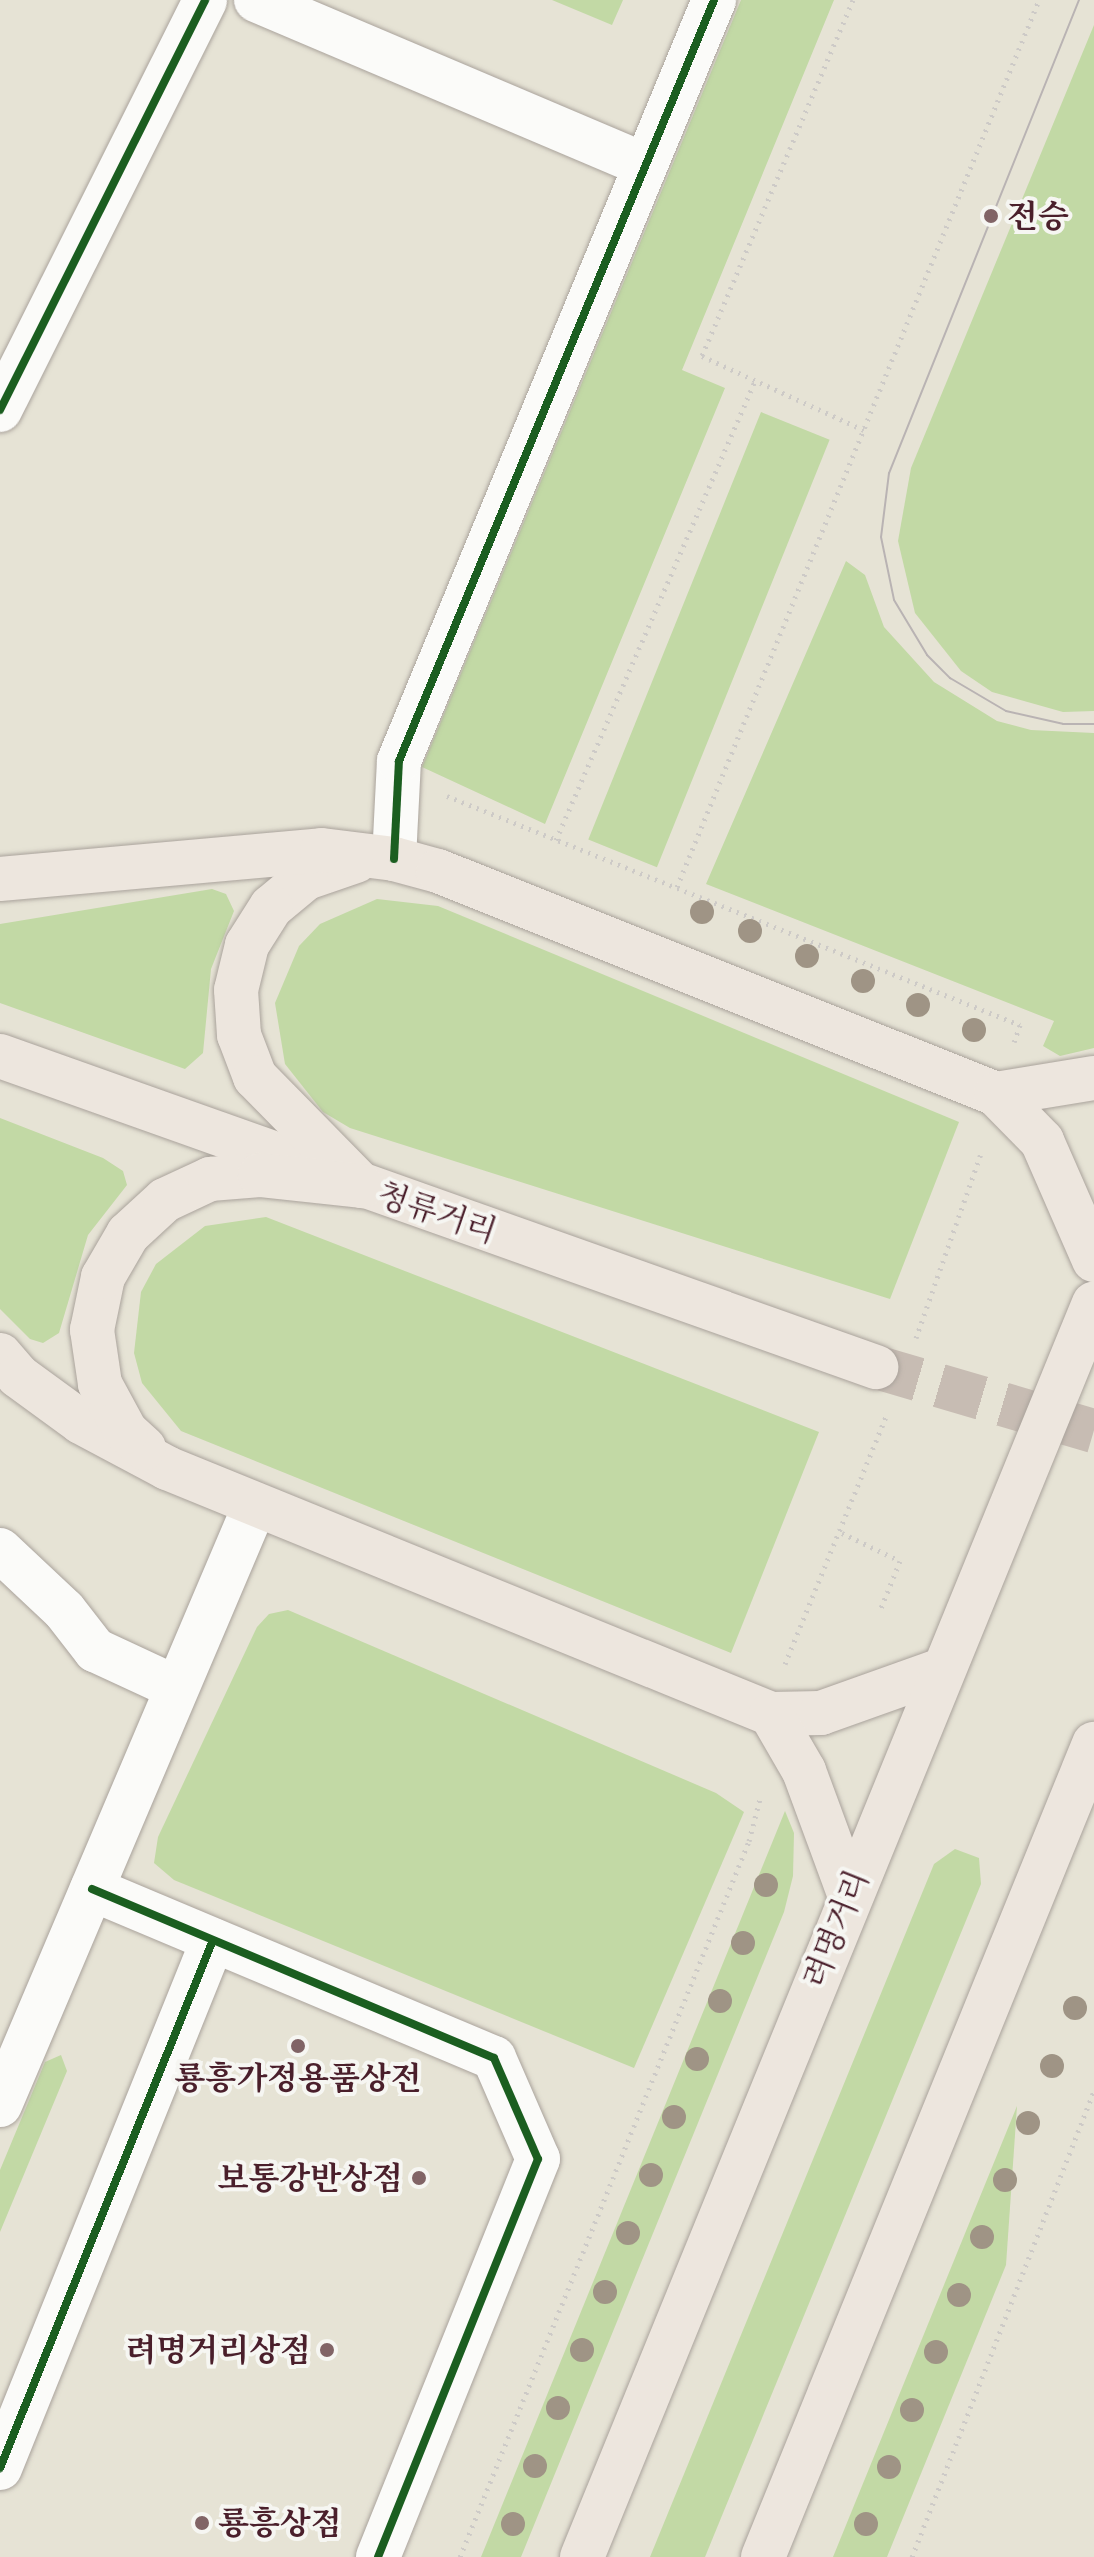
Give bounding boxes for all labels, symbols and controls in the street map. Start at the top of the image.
place label: 전승 [1007,197,1069,235]
marker: 전승 [982,207,1000,225]
street label: 청류거리 [372,1175,502,1251]
street label: 려명거리 [795,1864,877,1994]
marker: 룡흥가정용품상전 [289,2037,307,2055]
place label: 룡흥가정용품상전 [174,2059,422,2097]
place label: 보통강반상점 [218,2159,403,2197]
marker: 보통강반상점 [410,2169,428,2187]
place label: 려명거리상점 [126,2331,311,2369]
marker: 려명거리상점 [318,2341,336,2359]
place label: 룡흥상점 [218,2504,342,2542]
marker: 룡흥상점 [193,2514,211,2532]

